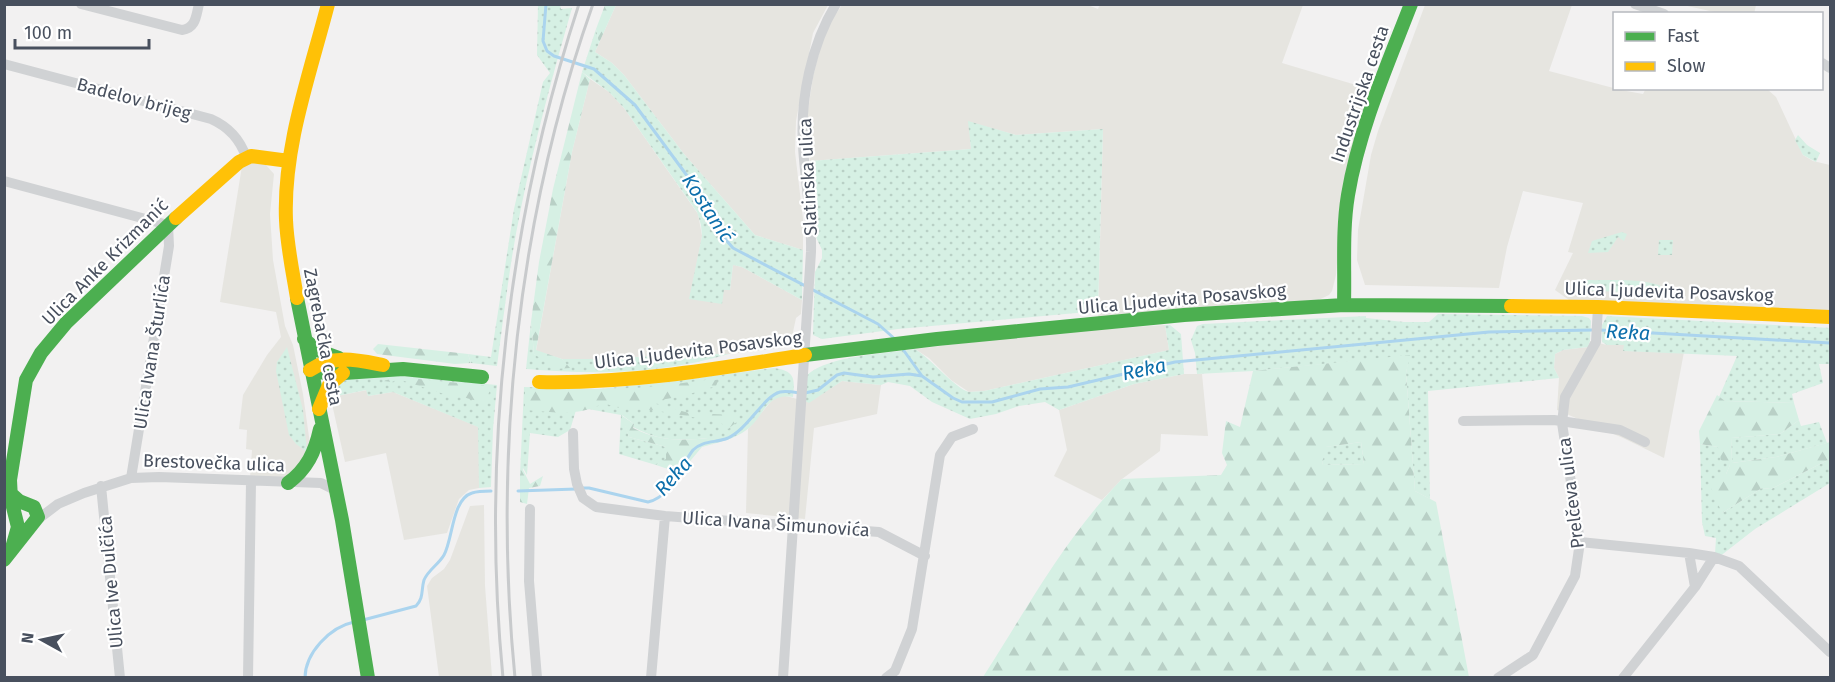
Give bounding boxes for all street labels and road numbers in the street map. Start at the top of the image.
street label: Industrijska cesta [1326,23,1394,165]
street label: Badelov brijeg [74,73,194,125]
street label: Slatinska ulica [794,118,822,236]
street label: Ulica Anke Krizmanić [37,194,173,330]
street label: Zagrebačka cesta [299,267,347,407]
street label: Ulica Ivana Šturlića [129,273,175,431]
street label: Ulica Ljudevita Posavskog [1564,277,1774,307]
street label: Ulica Ljudevita Posavskog [1077,279,1288,319]
street label: Ulica Ljudevita Posavskog [593,326,804,374]
street label: Prelčeva ulica [1553,436,1589,550]
street label: Brestovečka ulica [143,450,285,476]
street label: Ulica Ivana Šimunovića [681,506,871,542]
street label: Ulica Ive Dulčića [94,515,128,649]

